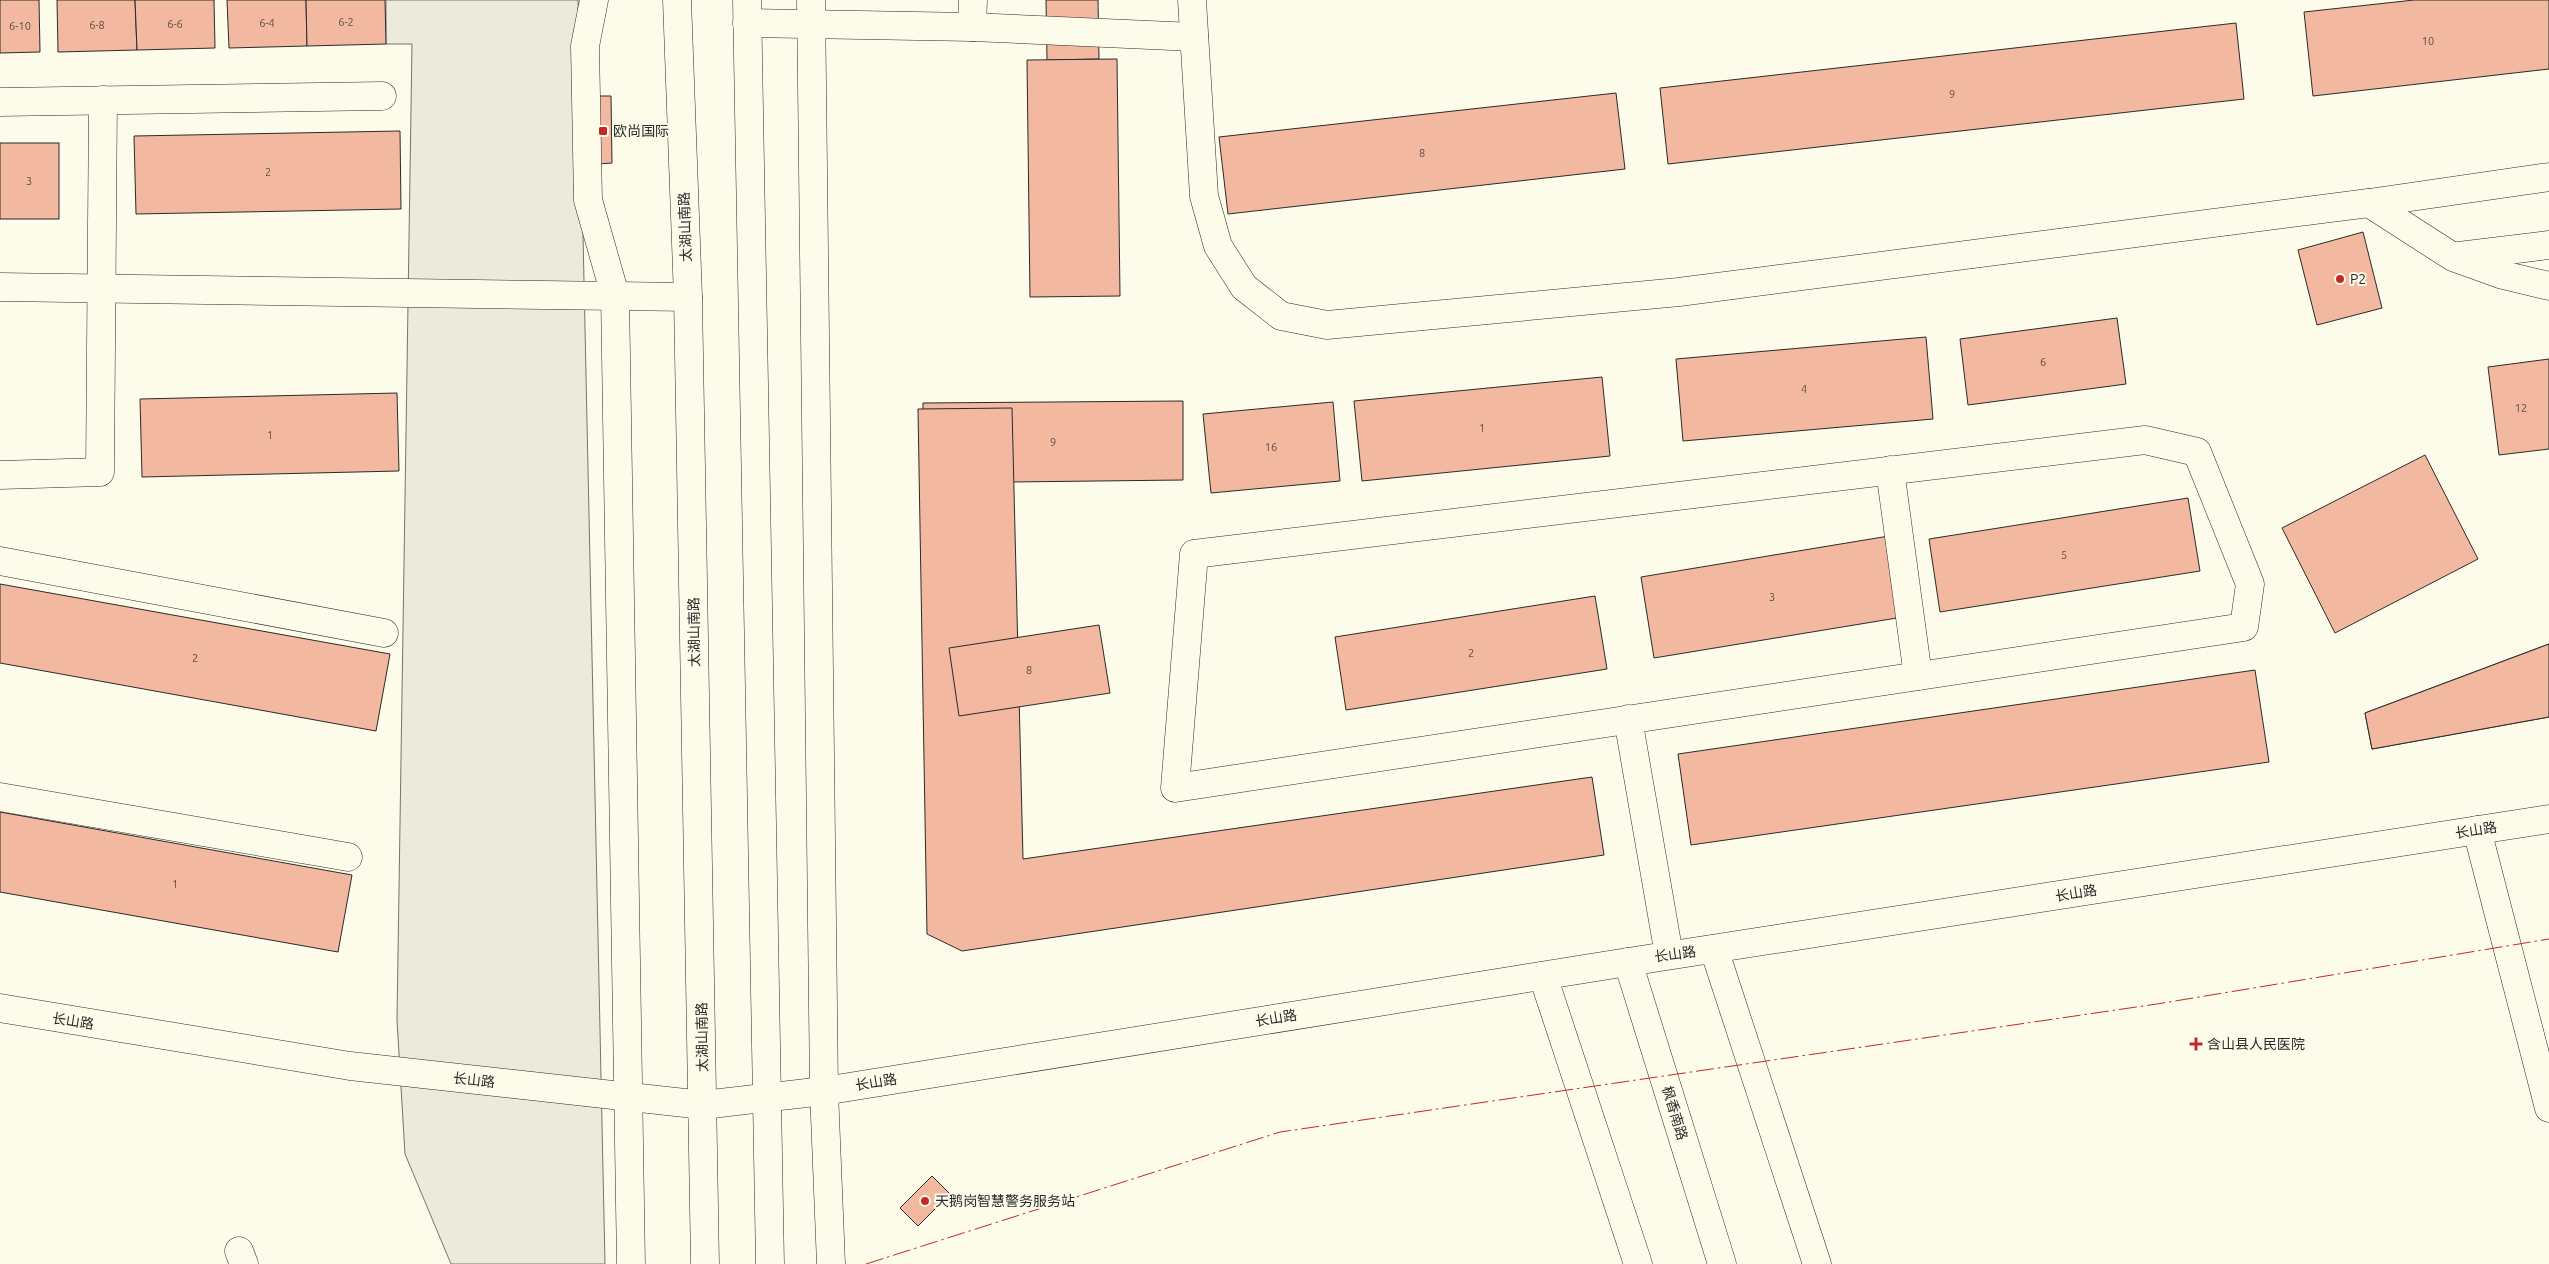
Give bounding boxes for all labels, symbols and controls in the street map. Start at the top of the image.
house number: 6-2 [338,16,354,28]
house number: 6-4 [259,17,275,29]
house number: 6-6 [167,18,183,30]
house number: 6-8 [89,19,105,31]
house number: 6-10 [9,20,31,32]
house number: 10 [2422,35,2434,47]
house number: 9 [1949,88,1955,100]
place label: 欧尚国际 [613,123,669,139]
marker: 欧尚国际 [597,125,609,137]
house number: 8 [1419,147,1425,159]
house number: 2 [265,166,271,178]
house number: 3 [26,175,32,187]
street label: 太湖山南路 [676,192,694,262]
place label: P2 [2350,271,2366,287]
marker: P2 [2334,273,2346,285]
house number: 6 [2040,356,2046,368]
house number: 4 [1801,383,1807,395]
house number: 12 [2515,402,2527,414]
house number: 1 [1479,422,1485,434]
house number: 1 [267,429,273,441]
house number: 9 [1050,436,1056,448]
house number: 16 [1265,441,1277,453]
house number: 5 [2061,549,2067,561]
house number: 3 [1769,591,1775,603]
street label: 太湖山南路 [685,597,703,667]
house number: 2 [1468,647,1474,659]
house number: 2 [192,652,198,664]
house number: 8 [1026,664,1032,676]
street label: 长山路 [2454,819,2498,841]
house number: 1 [172,878,178,890]
street label: 长山路 [2054,882,2098,904]
street label: 长山路 [1653,943,1697,965]
street label: 太湖山南路 [693,1002,711,1072]
street label: 长山路 [1254,1007,1298,1029]
street label: 长山路 [51,1010,95,1032]
place label: 含山县人民医院 [2207,1036,2305,1052]
marker: 含山县人民医院 [2189,1037,2203,1051]
street label: 长山路 [452,1070,496,1090]
street label: 长山路 [854,1071,898,1093]
street label: 枫香南路 [1659,1084,1691,1142]
place label: 天鹅岗智慧警务服务站 [935,1193,1075,1209]
marker: 天鹅岗智慧警务服务站 [919,1195,931,1207]

